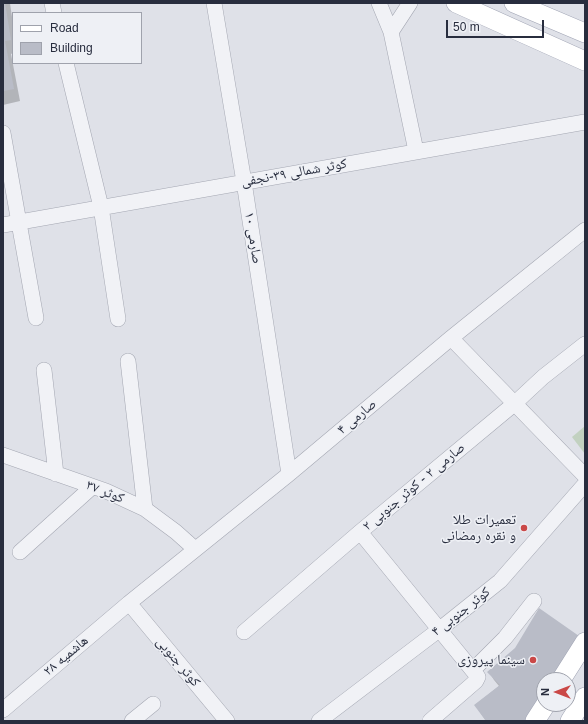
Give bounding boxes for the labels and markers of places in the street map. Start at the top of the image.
place label: تعمیرات طلا و نقره رمضانی [441,512,516,544]
marker: تعمیرات طلا و نقره رمضانی [519,523,529,533]
place label: سینما پیروزی [457,652,525,668]
marker: سینما پیروزی [528,655,538,665]

